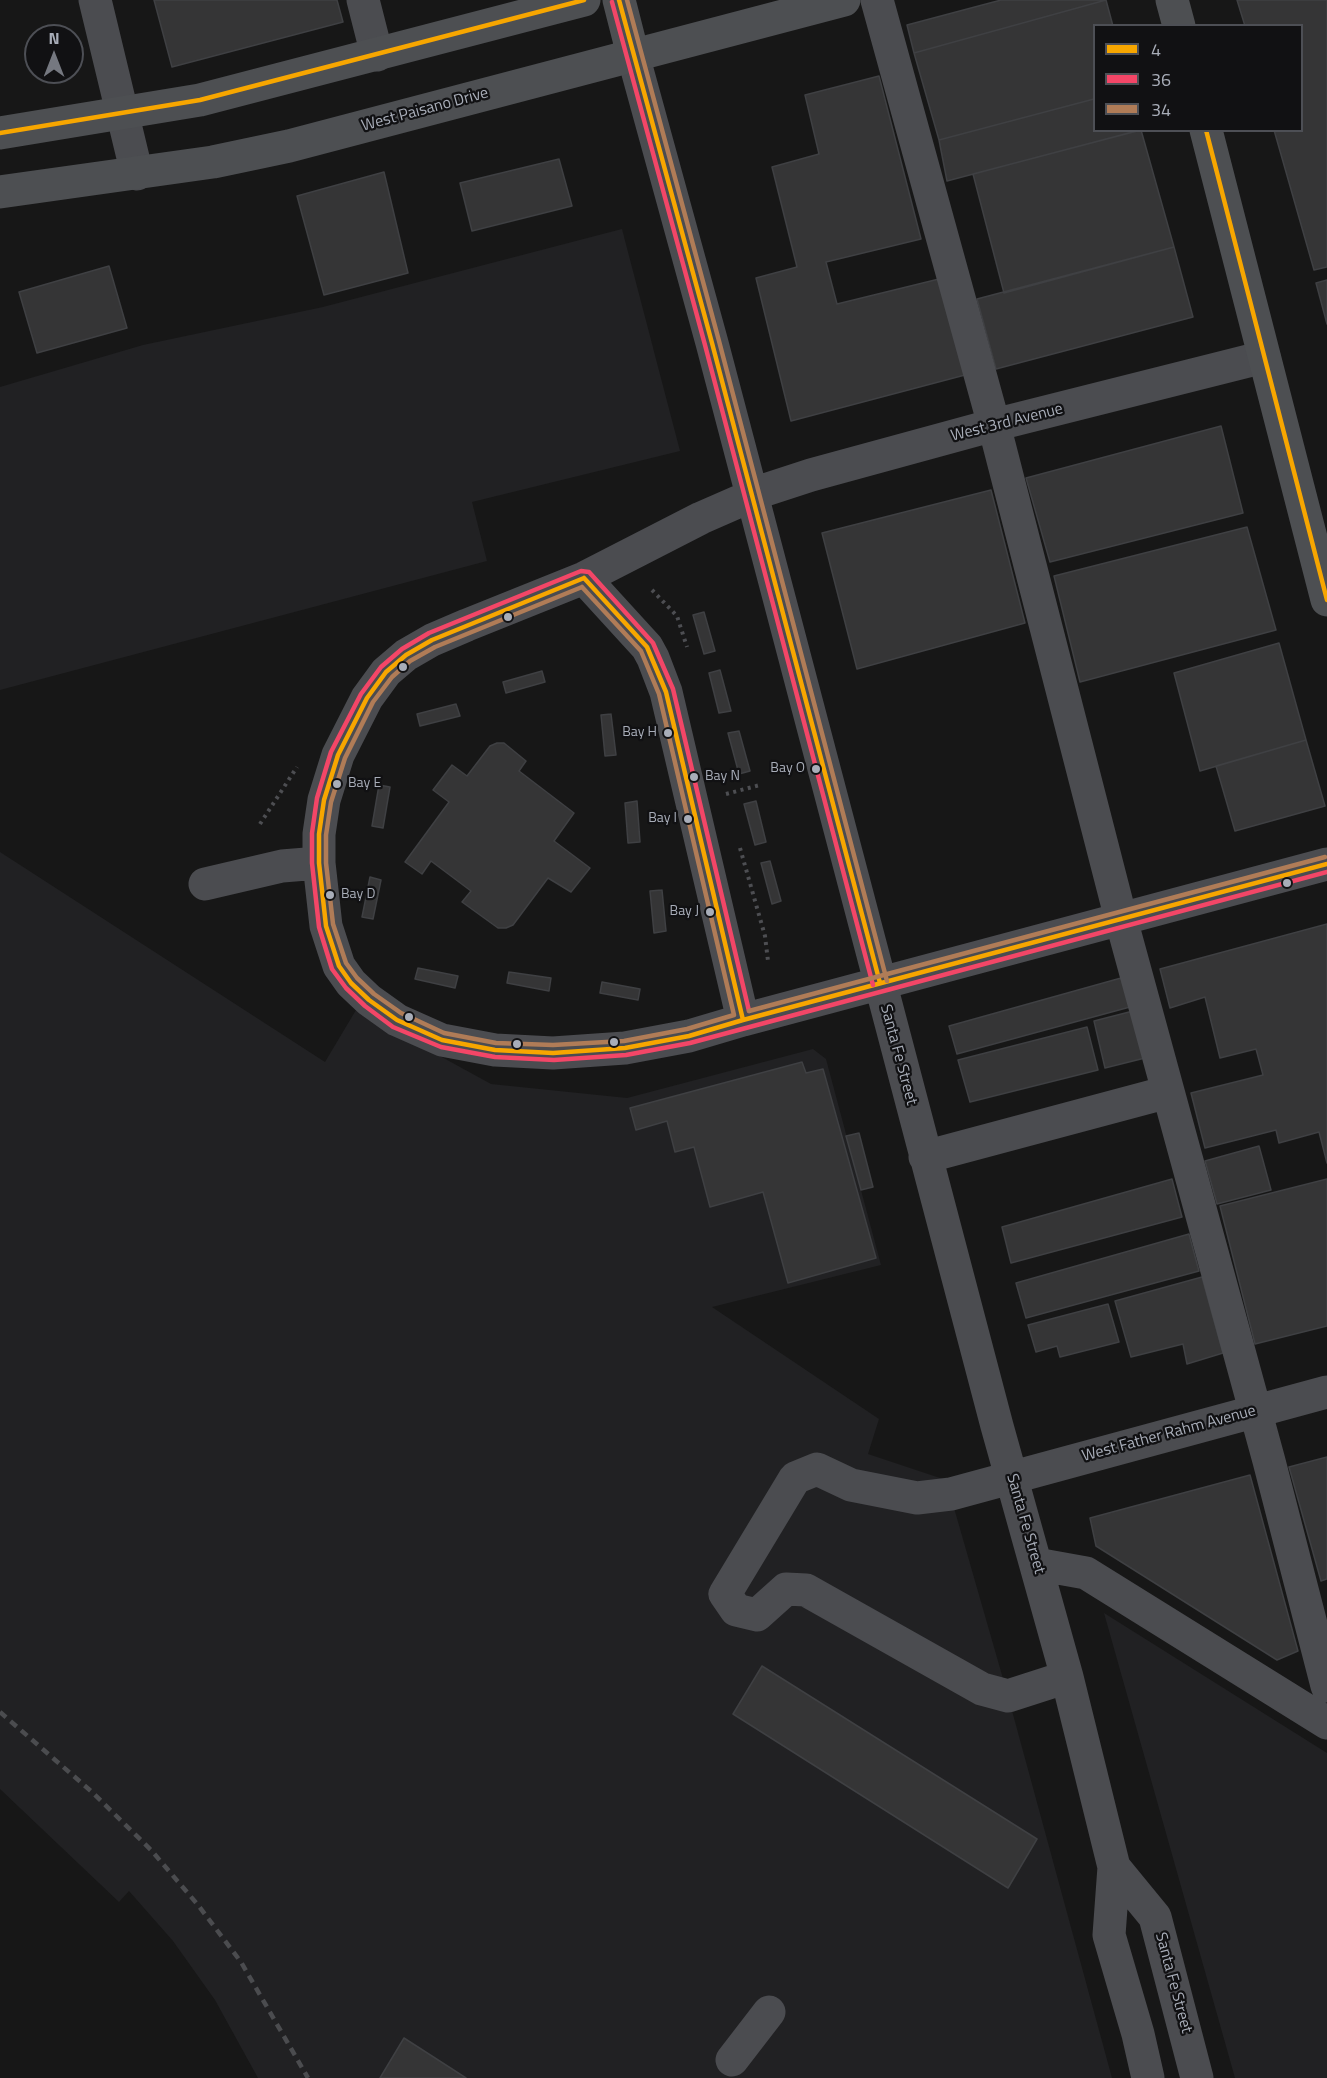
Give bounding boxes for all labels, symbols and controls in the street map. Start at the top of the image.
north arrow [24,24,84,84]
legend [1093,24,1303,132]
text: N [48,26,60,50]
text: 4 [1151,36,1161,63]
text: 36 [1151,66,1171,93]
street label: West Paisano Drive [360,84,490,136]
text: 34 [1151,96,1171,123]
street label: West 3rd Avenue [949,400,1065,446]
unlabelled marker [502,611,514,623]
unlabelled marker [397,661,409,673]
place label: Bay H [622,725,657,741]
marker: Bay H [662,727,674,739]
place label: Bay O [770,761,805,777]
marker: Bay O [810,763,822,775]
place label: Bay N [705,769,740,785]
marker: Bay N [688,771,700,783]
place label: Bay E [348,776,381,792]
marker: Bay E [331,778,343,790]
place label: Bay I [648,811,677,827]
marker: Bay I [682,813,694,825]
unlabelled marker [1281,877,1293,889]
place label: Bay D [341,887,375,903]
marker: Bay D [324,889,336,901]
place label: Bay J [670,904,699,920]
marker: Bay J [704,906,716,918]
street label: Santa Fe Street [875,1003,921,1107]
unlabelled marker [403,1011,415,1023]
unlabelled marker [608,1036,620,1048]
unlabelled marker [511,1038,523,1050]
street label: West Father Rahm Avenue [1080,1402,1258,1466]
street label: Santa Fe Street [1002,1472,1048,1576]
street label: Santa Fe Street [1150,1931,1196,2035]

